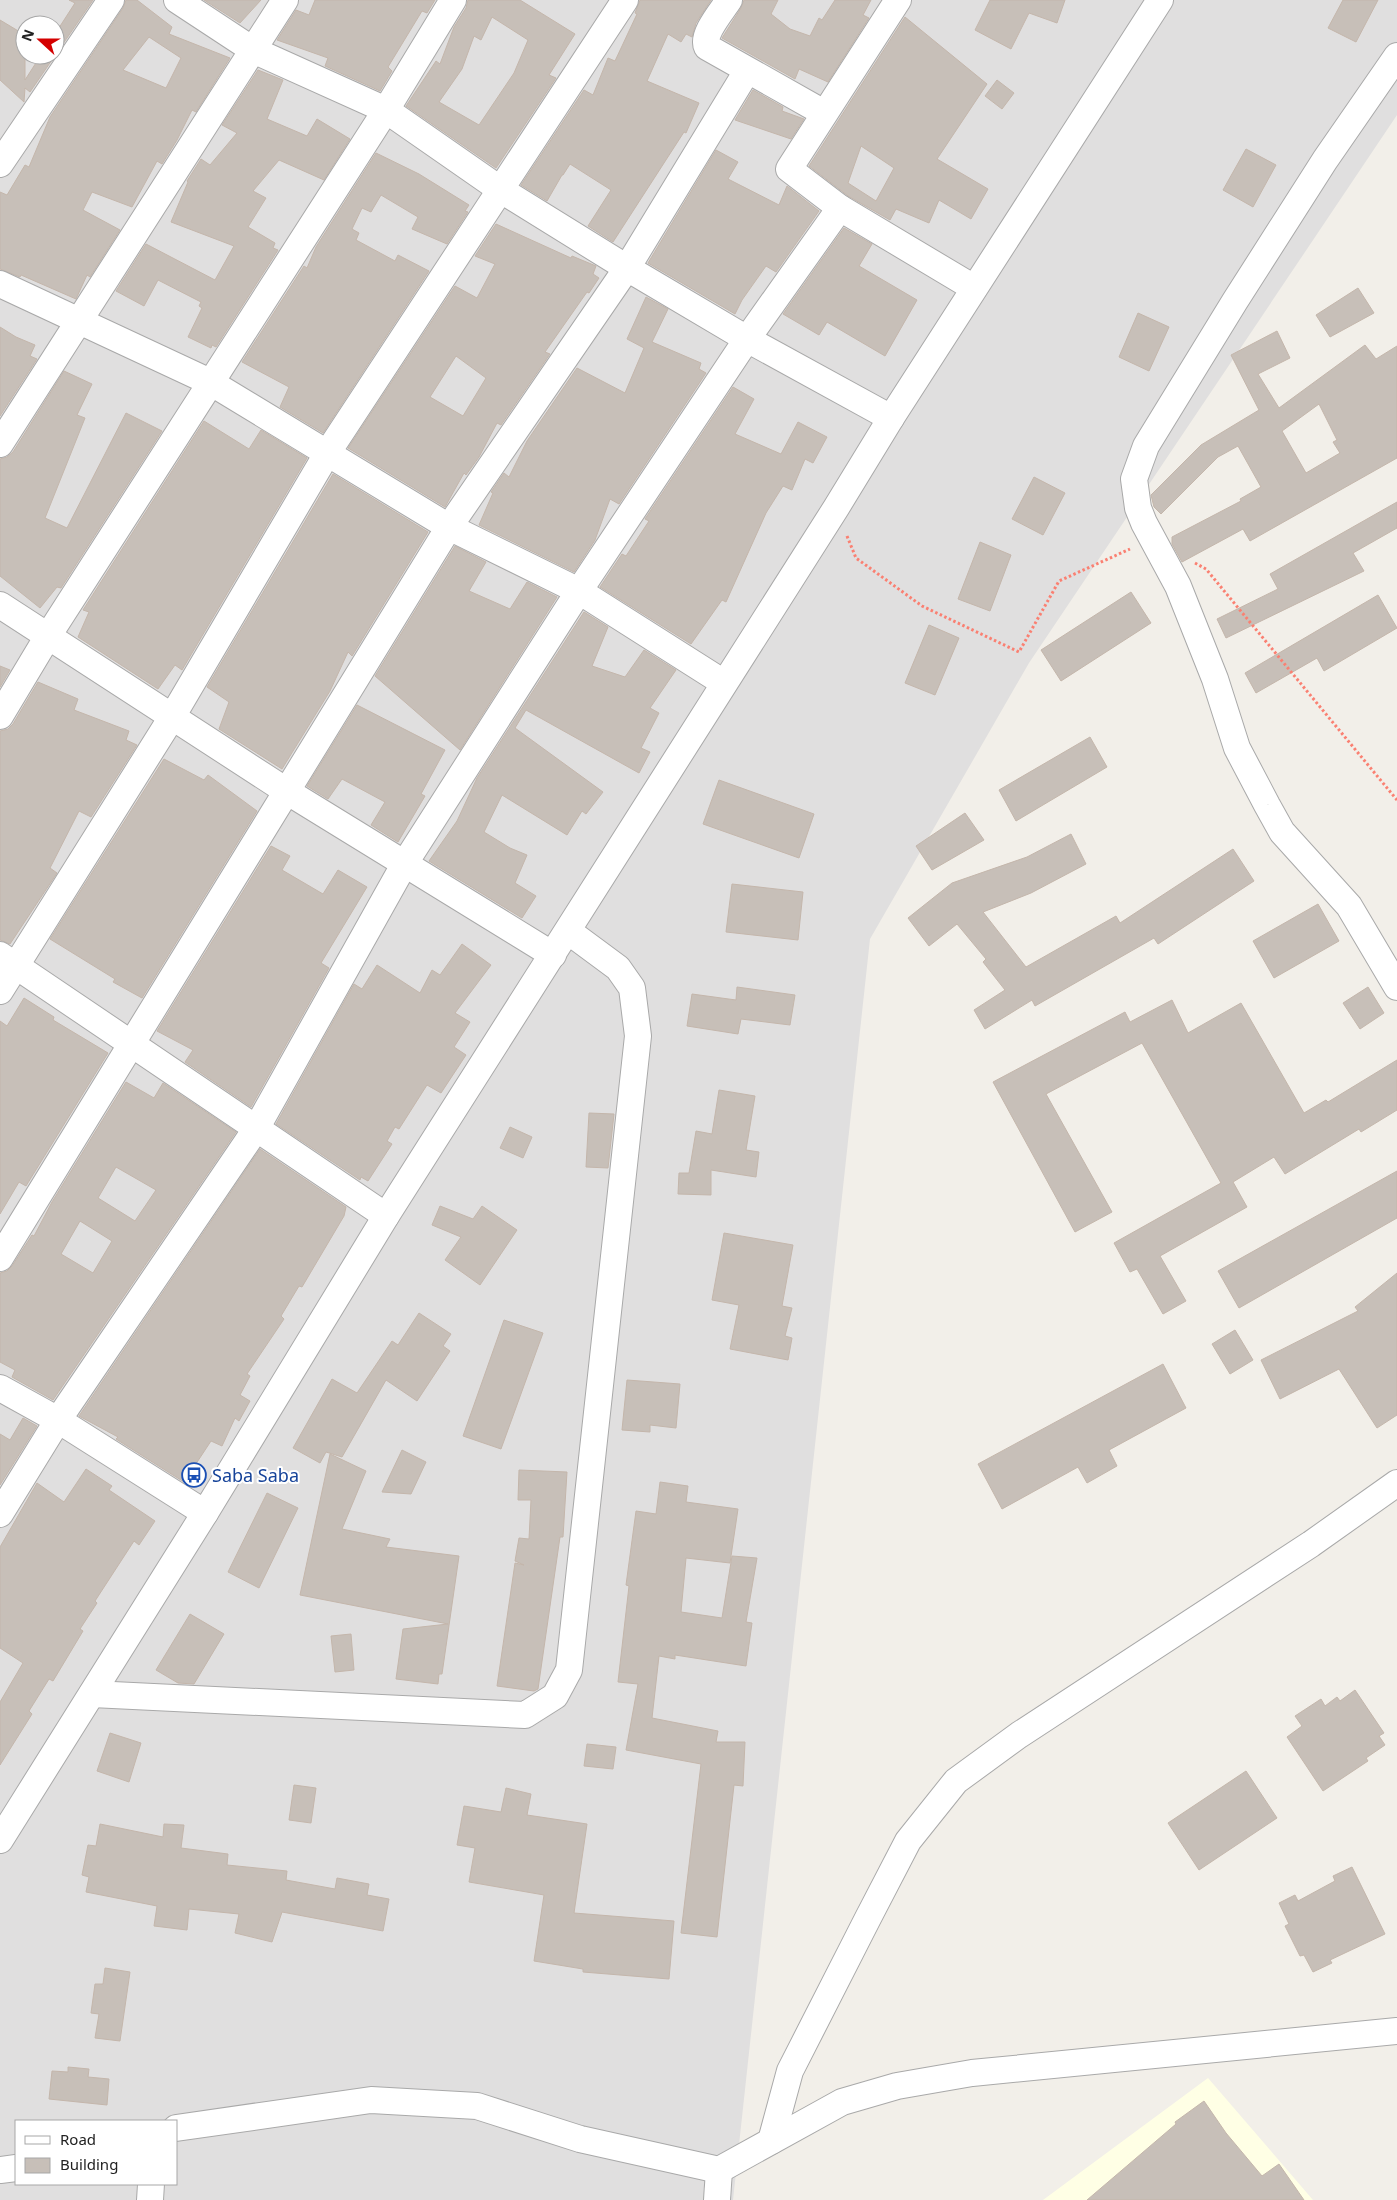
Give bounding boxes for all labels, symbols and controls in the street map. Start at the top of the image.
north arrow [15,15,65,65]
text: N [16,26,38,44]
bus stop icon: Saba Saba [181,1462,207,1488]
place label: Saba Saba [212,1463,299,1487]
legend [15,2120,178,2185]
text: Road [60,2129,96,2149]
text: Building [60,2154,118,2174]

